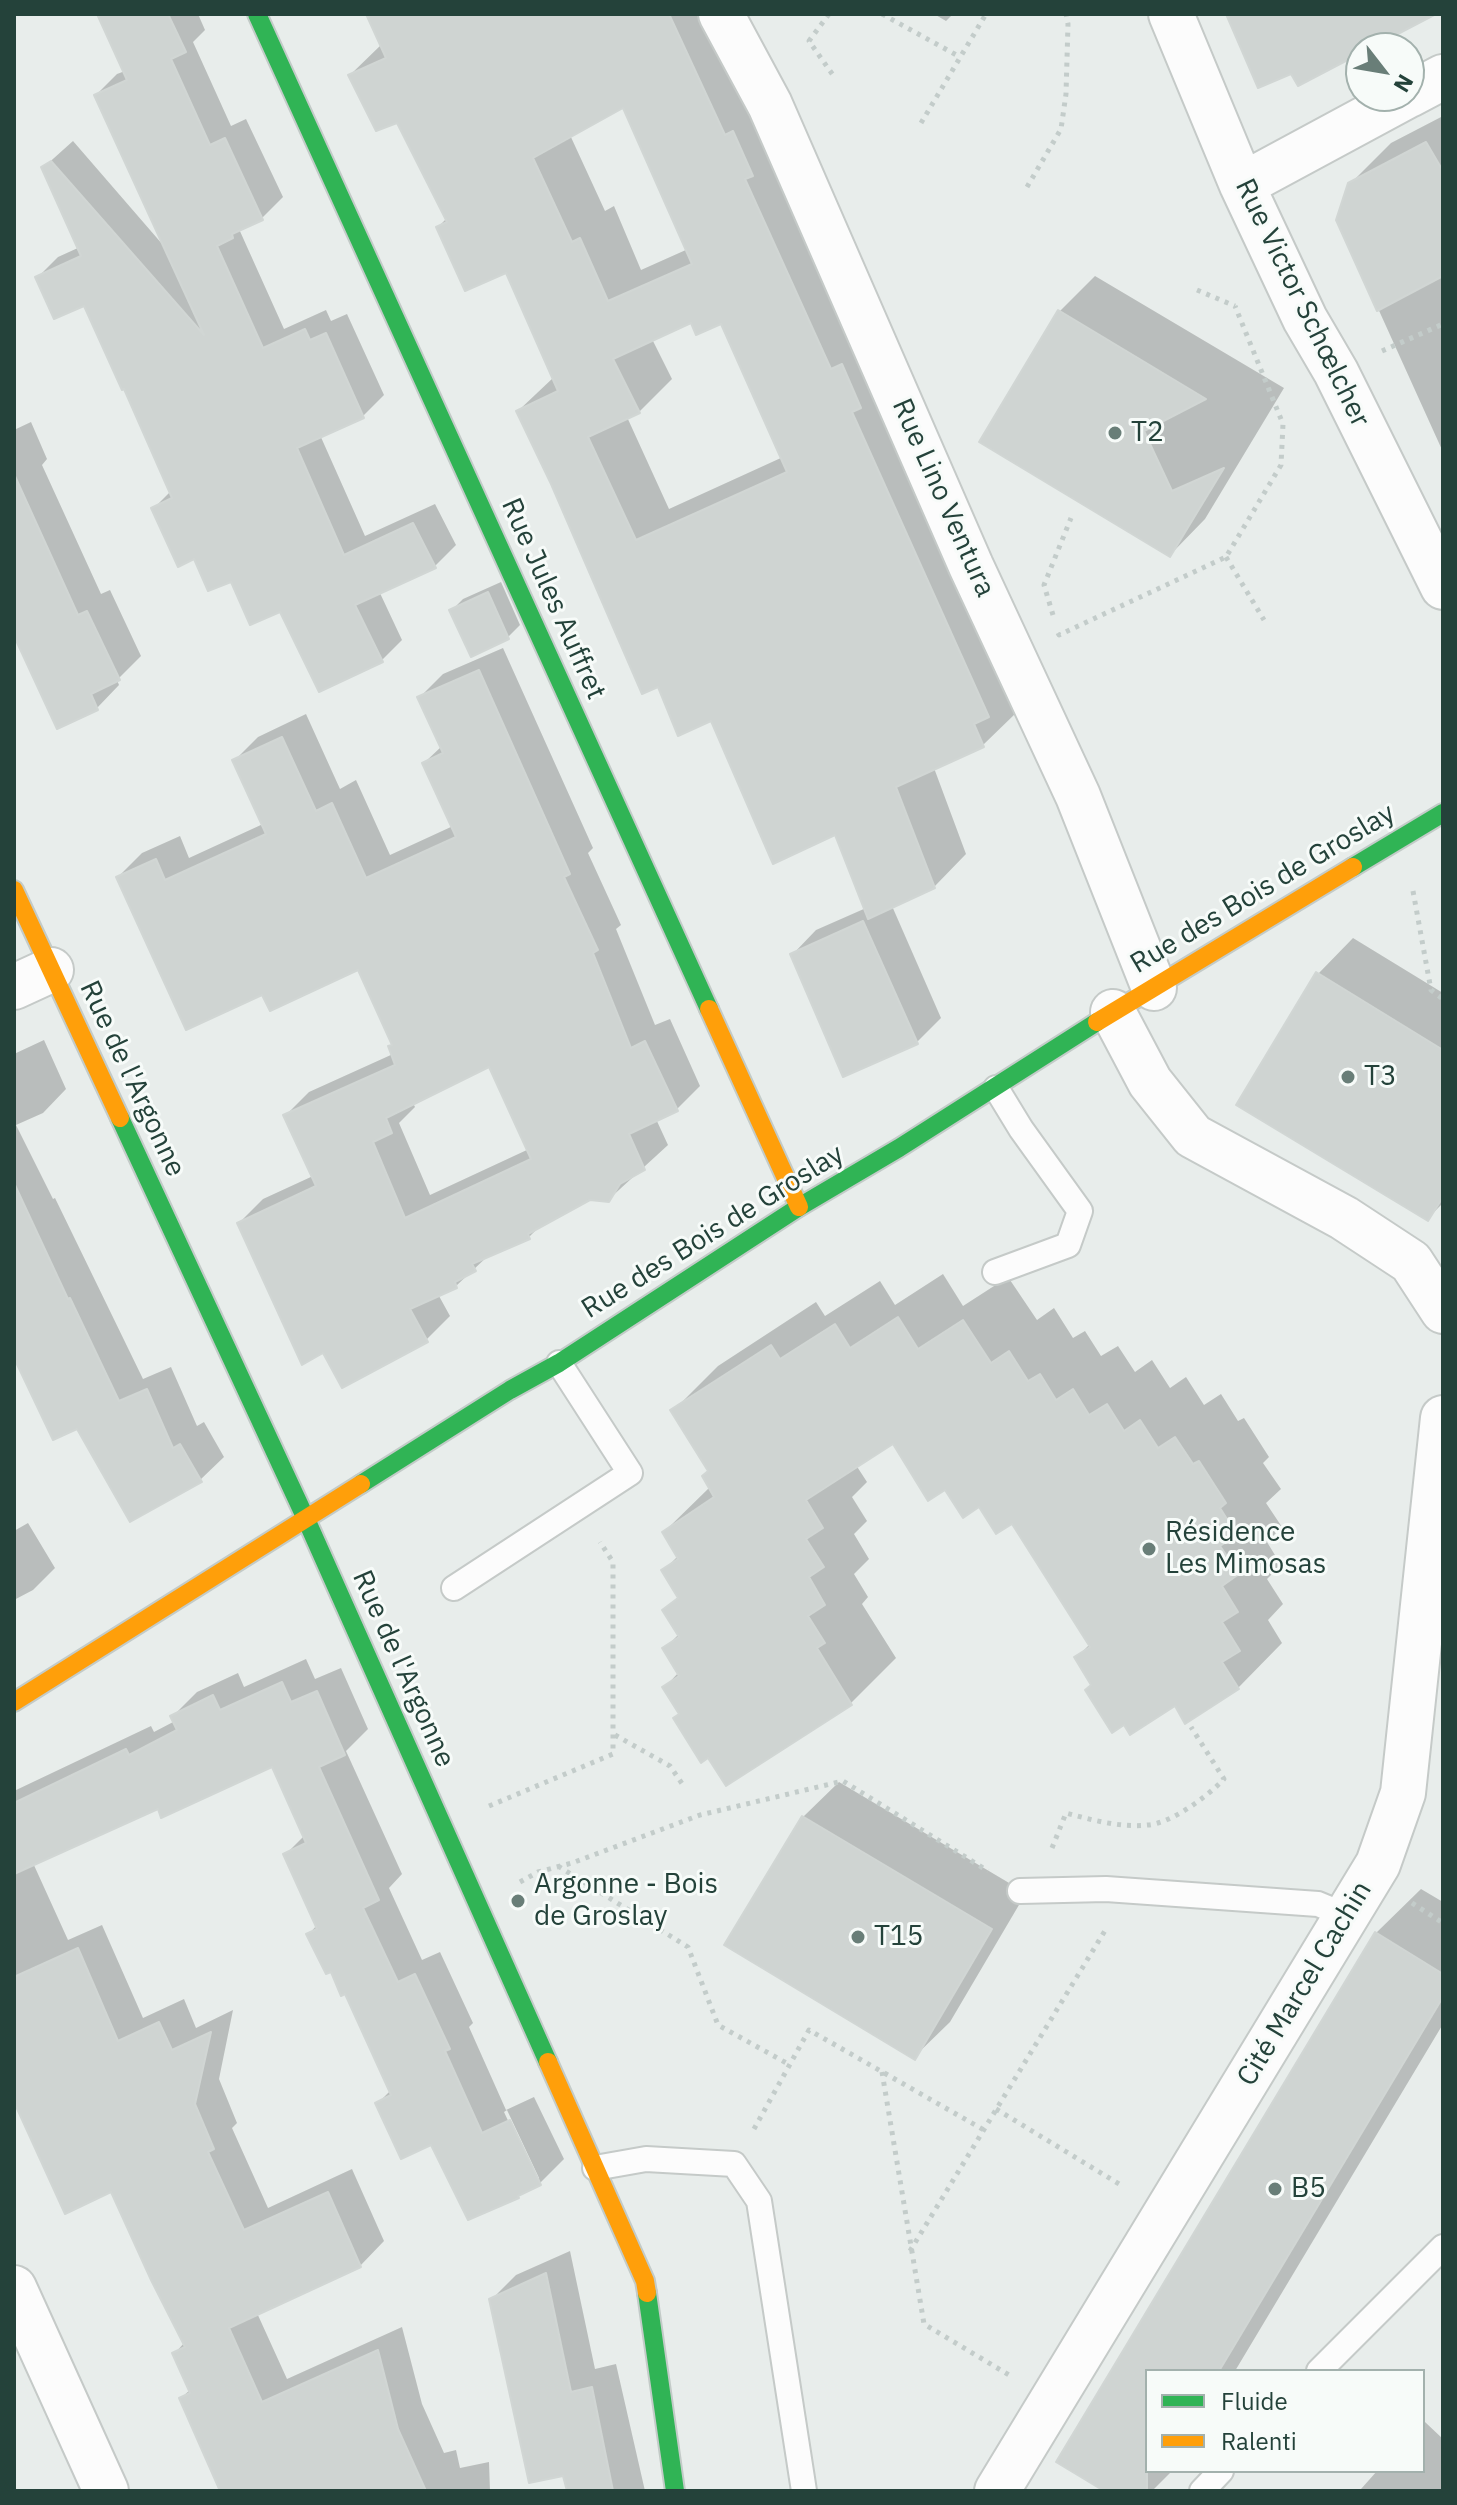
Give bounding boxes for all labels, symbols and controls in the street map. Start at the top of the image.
north arrow [1345,32,1425,112]
text: N [1388,69,1421,98]
street label: Rue Victor Schœlcher [1227,173,1377,433]
street label: Rue Lino Ventura [884,394,1002,602]
place label: T2 [1131,416,1164,450]
marker: T2 [1106,424,1124,442]
street label: Rue Jules Auffret [494,493,612,705]
street label: Rue des Bois de Groslay [1125,797,1401,981]
street label: Rue de l'Argonne [72,976,192,1182]
place label: T3 [1364,1060,1397,1094]
marker: T3 [1339,1068,1357,1086]
street label: Rue des Bois de Groslay [576,1138,850,1326]
place label: Résidence Les Mimosas [1165,1516,1326,1582]
marker: Résidence Les Mimosas [1140,1540,1158,1558]
street label: Rue de l'Argonne [345,1565,461,1773]
place label: Argonne - Bois de Groslay [534,1868,718,1934]
street label: Cité Marcel Cachin [1231,1876,1379,2092]
marker: Argonne - Bois de Groslay [509,1892,527,1910]
place label: T15 [874,1920,924,1954]
marker: T15 [849,1928,867,1946]
place label: B5 [1291,2172,1326,2206]
marker: B5 [1266,2180,1284,2198]
legend [1145,2369,1425,2473]
text: Fluide [1221,2385,1288,2417]
text: Ralenti [1221,2425,1297,2457]

